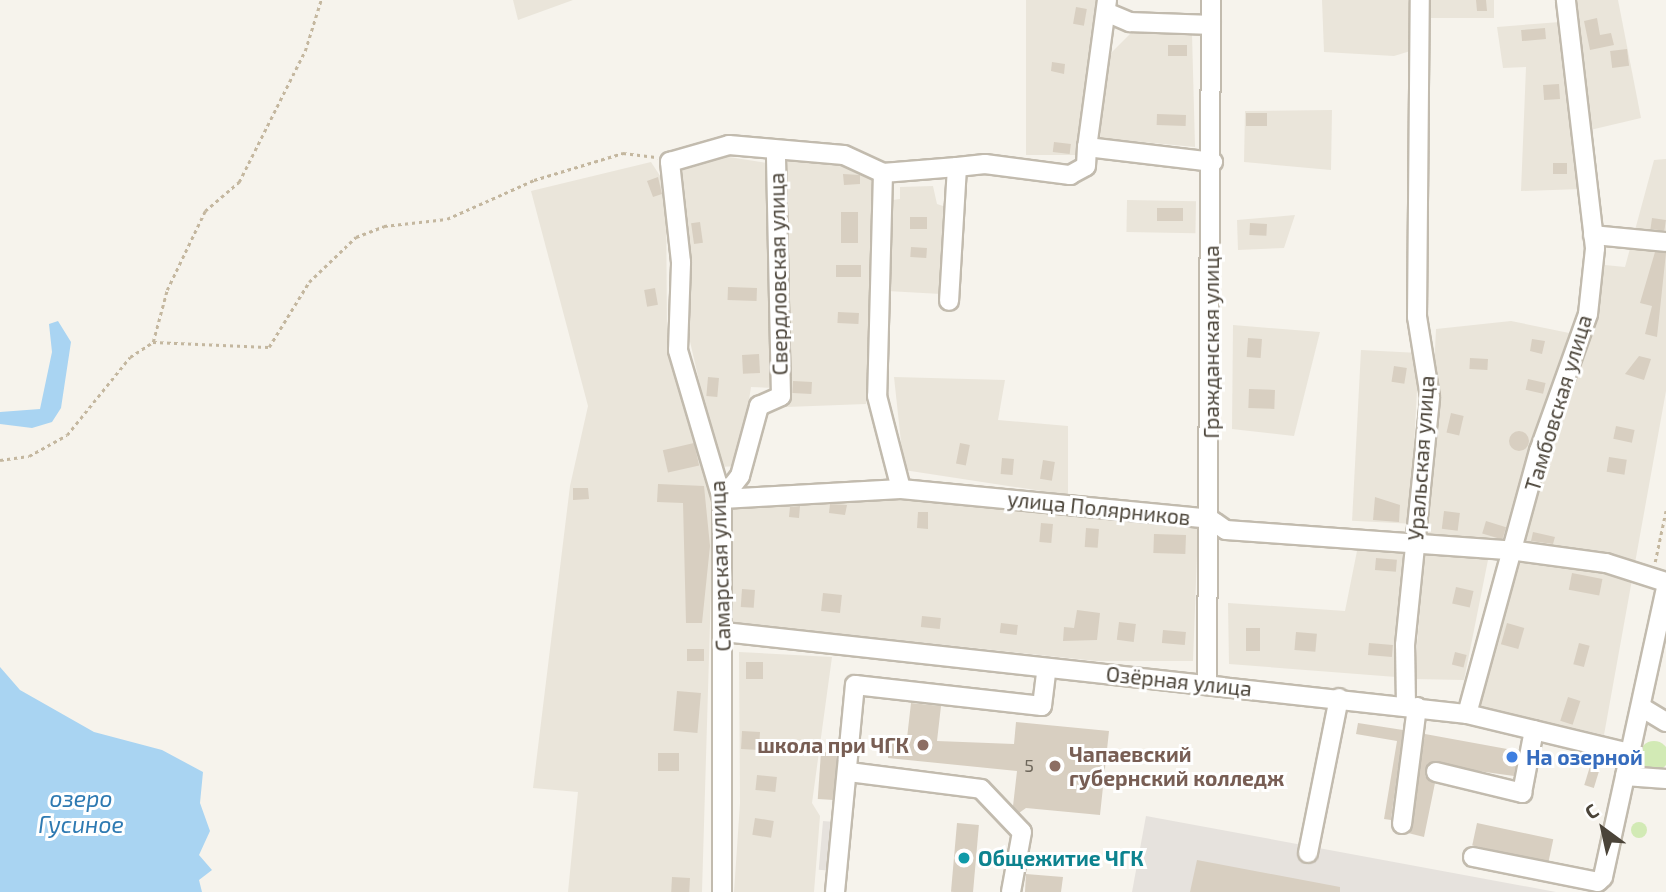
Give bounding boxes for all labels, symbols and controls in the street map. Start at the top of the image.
street label: Свердловская улица [764,172,792,376]
street label: Гражданская улица [1198,245,1224,439]
street label: Тамбовская улица [1519,312,1597,494]
street label: Уральская улица [1403,375,1439,541]
street label: Самарская улица [704,480,736,652]
street label: улица Полярников [1006,486,1192,530]
street label: Озёрная улица [1105,661,1253,701]
place label: школа при ЧГК [757,732,909,758]
marker: школа при ЧГК [915,737,931,753]
place label: Чапаевский губернский колледж [1069,741,1284,791]
place label: На озерной [1526,744,1643,770]
marker: На озерной [1504,749,1520,765]
house number: 5 [1024,754,1034,776]
marker: Чапаевский губернский колледж [1047,758,1063,774]
water label: озеро Гусиное [38,784,124,838]
north arrow [1568,794,1638,864]
text: С [1580,798,1602,824]
place label: Общежитие ЧГК [978,845,1144,871]
marker: Общежитие ЧГК [956,850,972,866]

